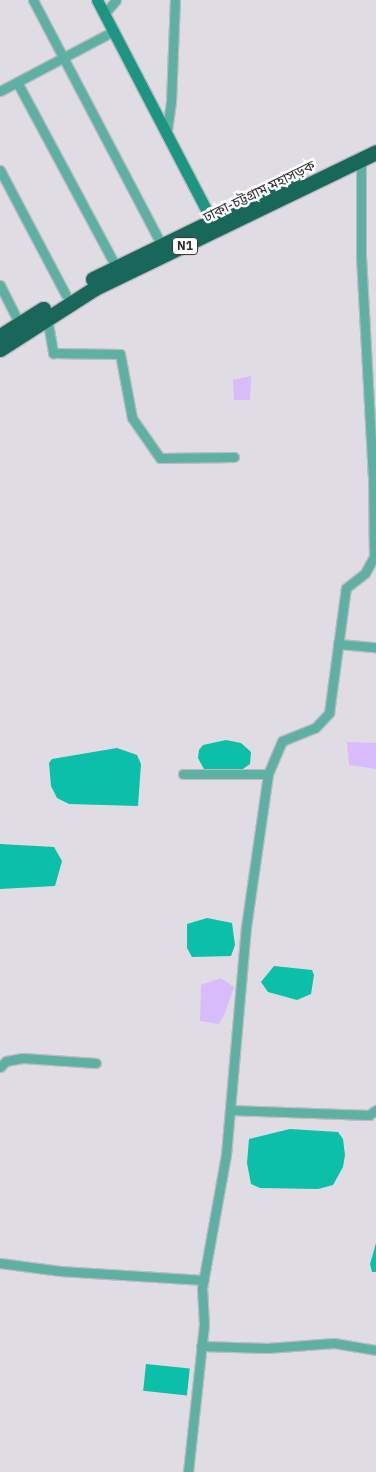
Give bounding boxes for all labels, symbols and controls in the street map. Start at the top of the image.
street label: ঢাকা-চট্টগ্রাম মহাসড়ক [200,157,318,225]
road number: N1 [171,237,199,256]

